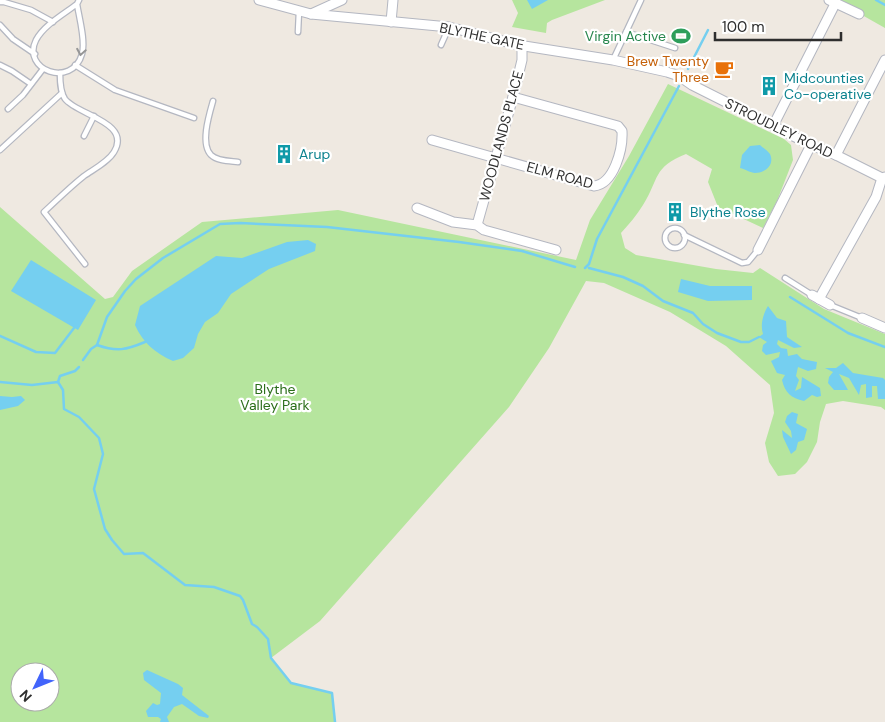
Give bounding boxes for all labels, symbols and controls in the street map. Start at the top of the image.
scale bar [715,10,841,42]
text: 100 m [722,17,765,37]
street label: BLYTHE GATE [438,18,526,54]
sports icon: Virgin Active [670,25,692,47]
place label: Virgin Active [585,27,666,45]
one-way arrow [76,48,86,56]
place label: Brew Twenty Three [627,52,709,86]
cafe icon: Brew Twenty Three [713,58,735,80]
street label: WOODLANDS PLACE [475,69,527,203]
place label: Midcounties Co-operative [784,69,871,103]
building icon: Midcounties Co-operative [758,75,780,97]
street label: STROUDLEY ROAD [722,94,836,162]
building icon: Arup [273,143,295,165]
place label: Arup [299,145,330,163]
street label: ELM ROAD [525,157,595,193]
building icon: Blythe Rose [664,201,686,223]
place label: Blythe Rose [690,203,766,221]
park label: Blythe Valley Park [240,380,310,414]
north arrow [10,662,60,712]
text: N [15,686,36,706]

